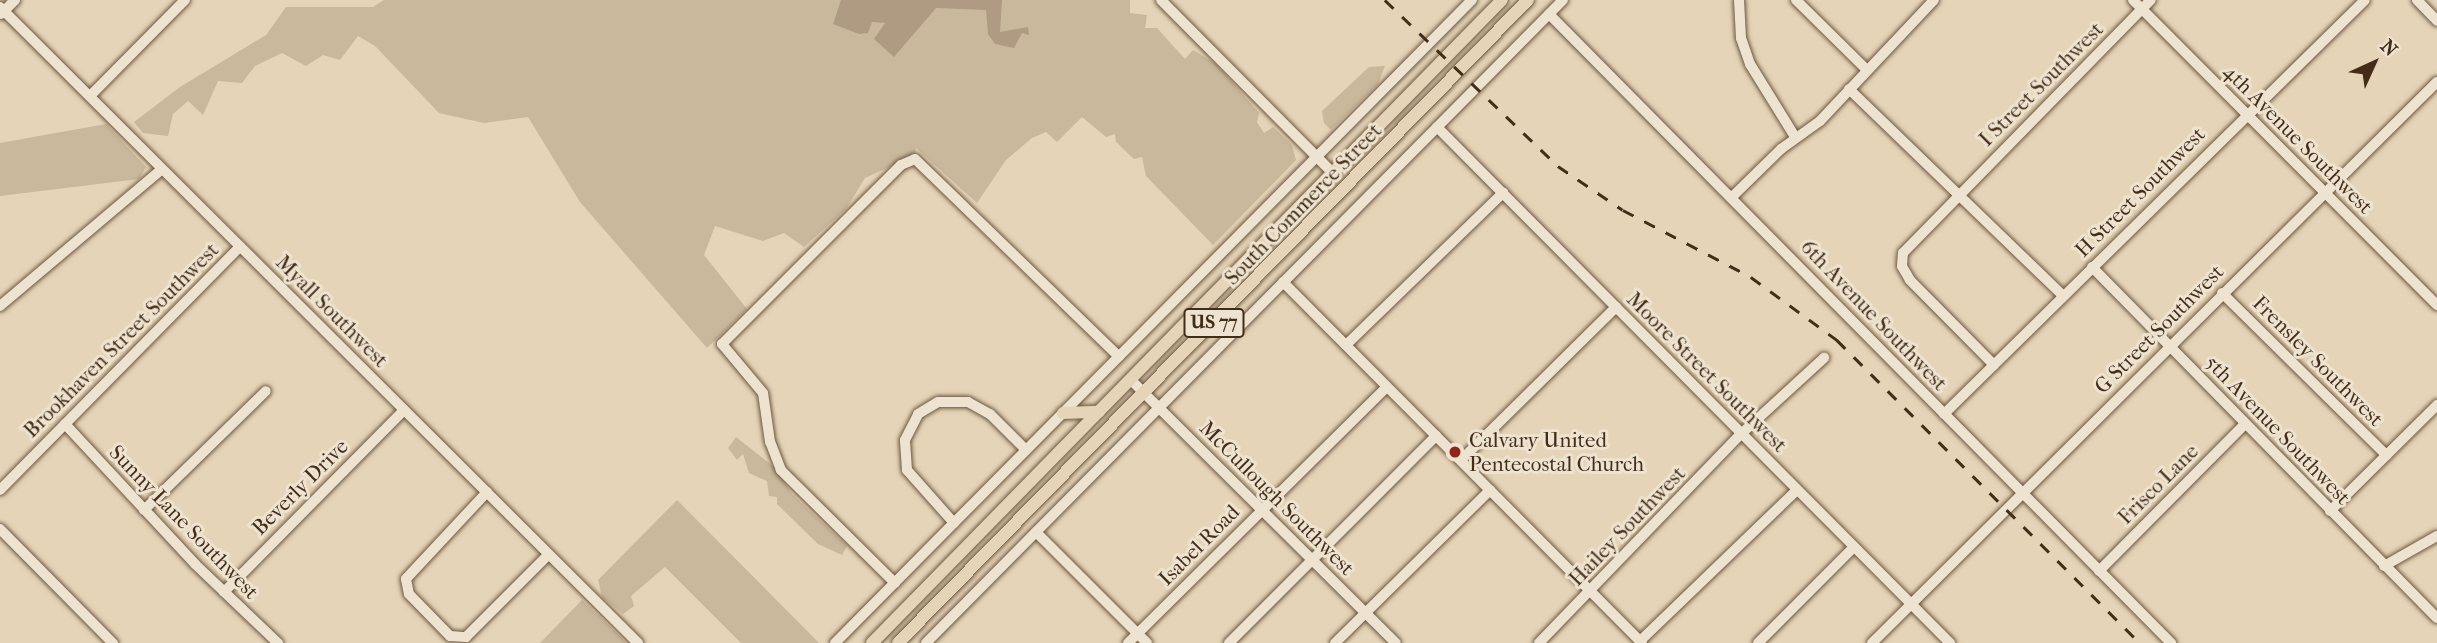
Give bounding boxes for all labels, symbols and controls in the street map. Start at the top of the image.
street label: I Street Southwest [1974,17,2108,151]
north arrow [2339,28,2409,98]
text: N [2376,35,2402,61]
street label: 4th Avenue Southwest [2218,59,2378,219]
street label: South Commerce Street [1219,118,1387,290]
street label: H Street Southwest [2070,122,2210,262]
street label: 6th Avenue Southwest [1795,234,1953,396]
street label: Brookhaven Street Southwest [18,237,224,443]
street label: Myall Southwest [271,250,393,372]
street label: G Street Southwest [2089,259,2229,399]
street label: Moore Street Southwest [1622,287,1792,457]
street label: Frensley Southwest [2247,290,2389,432]
road number: US 77 [1182,308,1246,338]
street label: 5th Avenue Southwest [2200,350,2356,510]
street label: McCullough Southwest [1194,415,1360,581]
place label: Calvary United Pentecostal Church [1469,427,1644,477]
street label: Beverly Drive [247,434,353,540]
street label: Frisco Lane [2113,439,2203,529]
street label: Sunny Lane Southwest [104,440,264,604]
marker: Calvary United Pentecostal Church [1447,444,1463,460]
street label: Hailey Southwest [1563,461,1691,591]
street label: Isabel Road [1153,499,1245,591]

